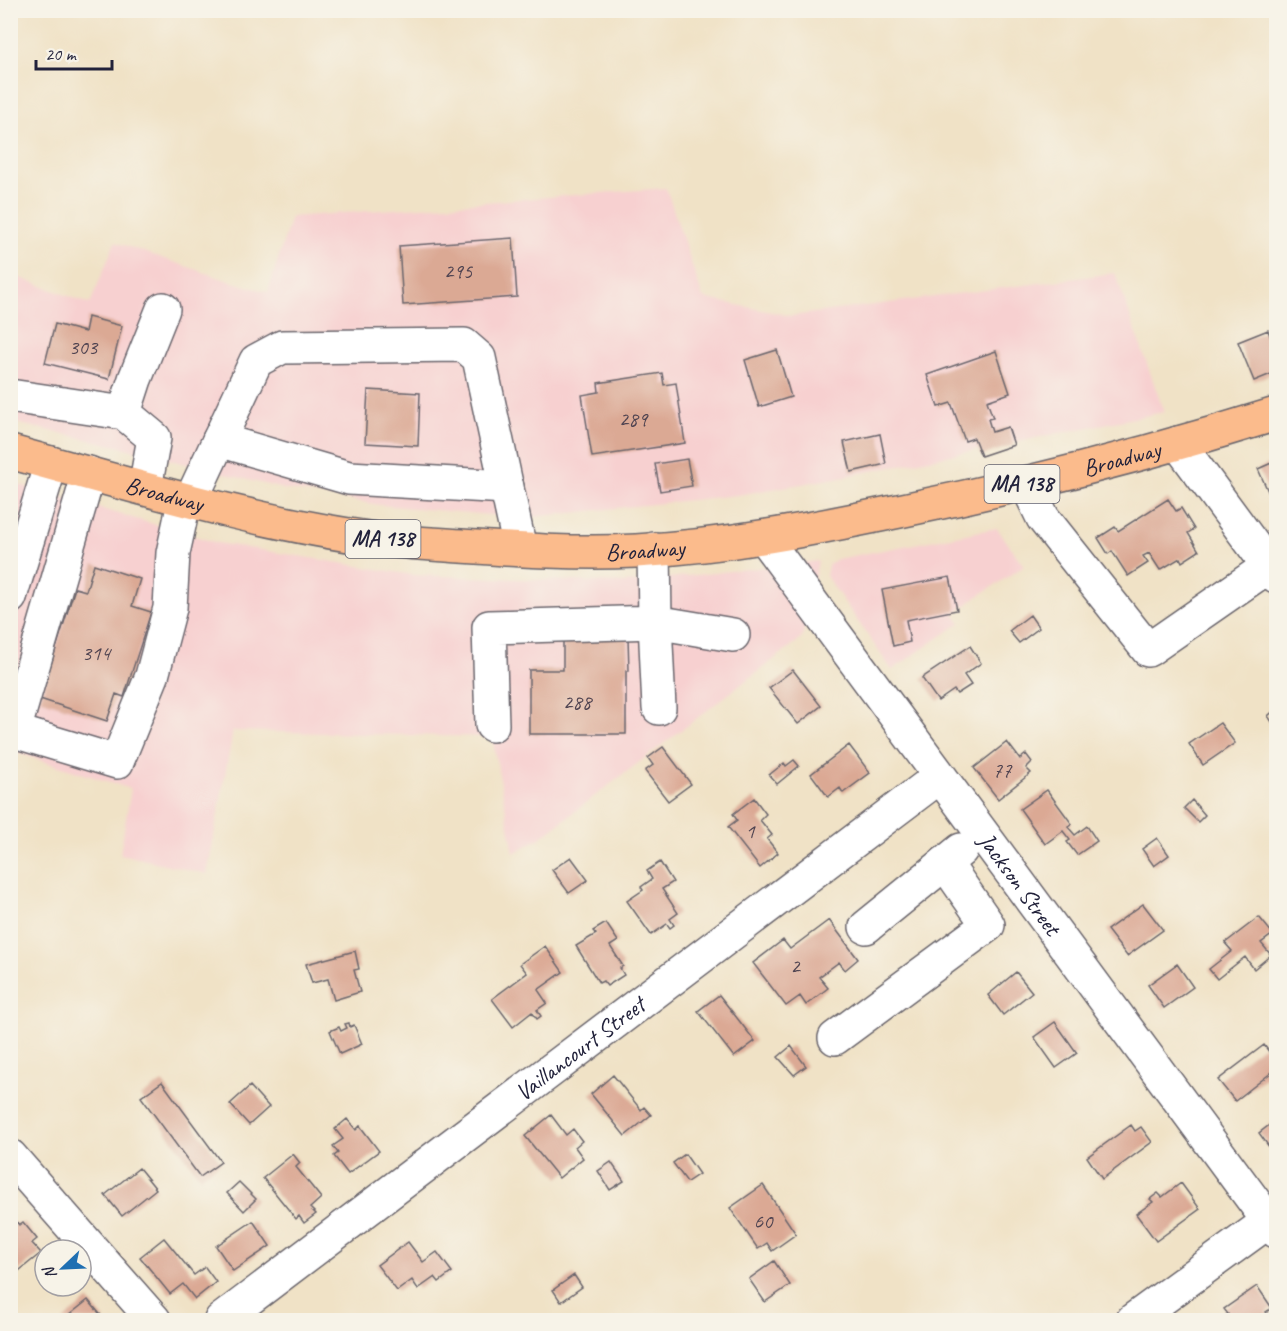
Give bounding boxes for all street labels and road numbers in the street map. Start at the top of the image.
street label: Broadway [1080,433,1166,483]
road number: MA 138 [984,465,1060,503]
street label: Broadway [122,470,208,519]
road number: MA 138 [346,520,421,558]
street label: Broadway [605,532,688,567]
street label: Jackson Street [971,826,1068,943]
street label: Vaillancourt Street [509,988,653,1107]

